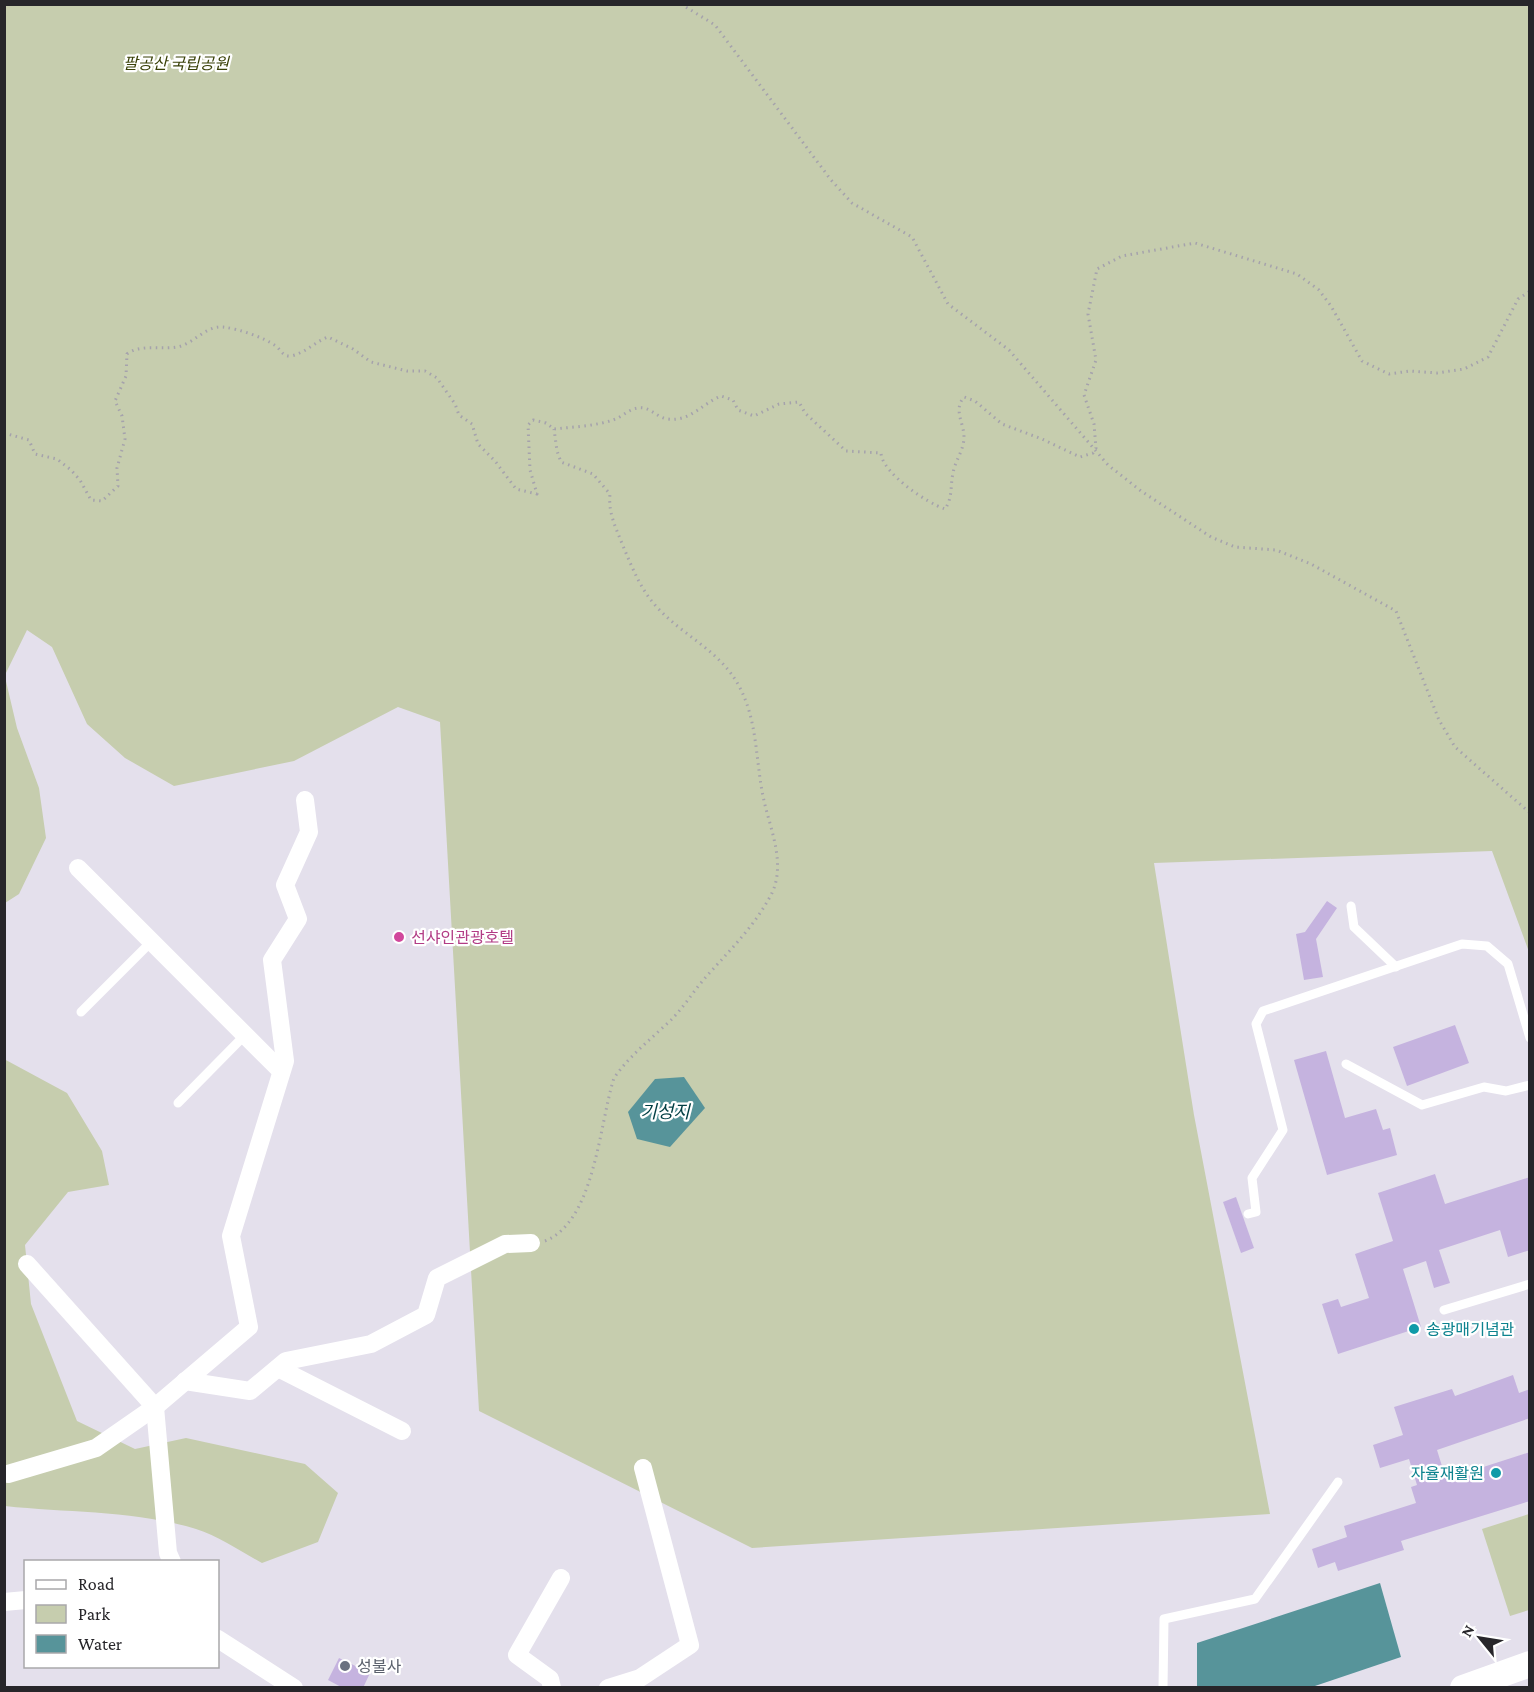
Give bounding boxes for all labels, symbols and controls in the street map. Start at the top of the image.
park label: 팔공산 국립공원 [123,55,230,72]
place label: 선샤인관광호텔 [411,929,514,946]
marker: 선샤인관광호텔 [392,930,406,944]
water label: 기성지 [640,1102,691,1122]
place label: 송광매기념관 [1426,1321,1515,1338]
marker: 송광매기념관 [1407,1322,1421,1336]
place label: 자율재활원 [1410,1465,1484,1482]
marker: 자율재활원 [1489,1466,1503,1480]
legend [24,1560,219,1668]
text: Road [78,1574,115,1594]
text: Park [78,1604,110,1624]
north arrow [1450,1608,1510,1668]
text: N [1457,1622,1478,1640]
text: Water [78,1634,123,1654]
place label: 성불사 [357,1658,401,1675]
marker: 성불사 [338,1659,352,1673]

